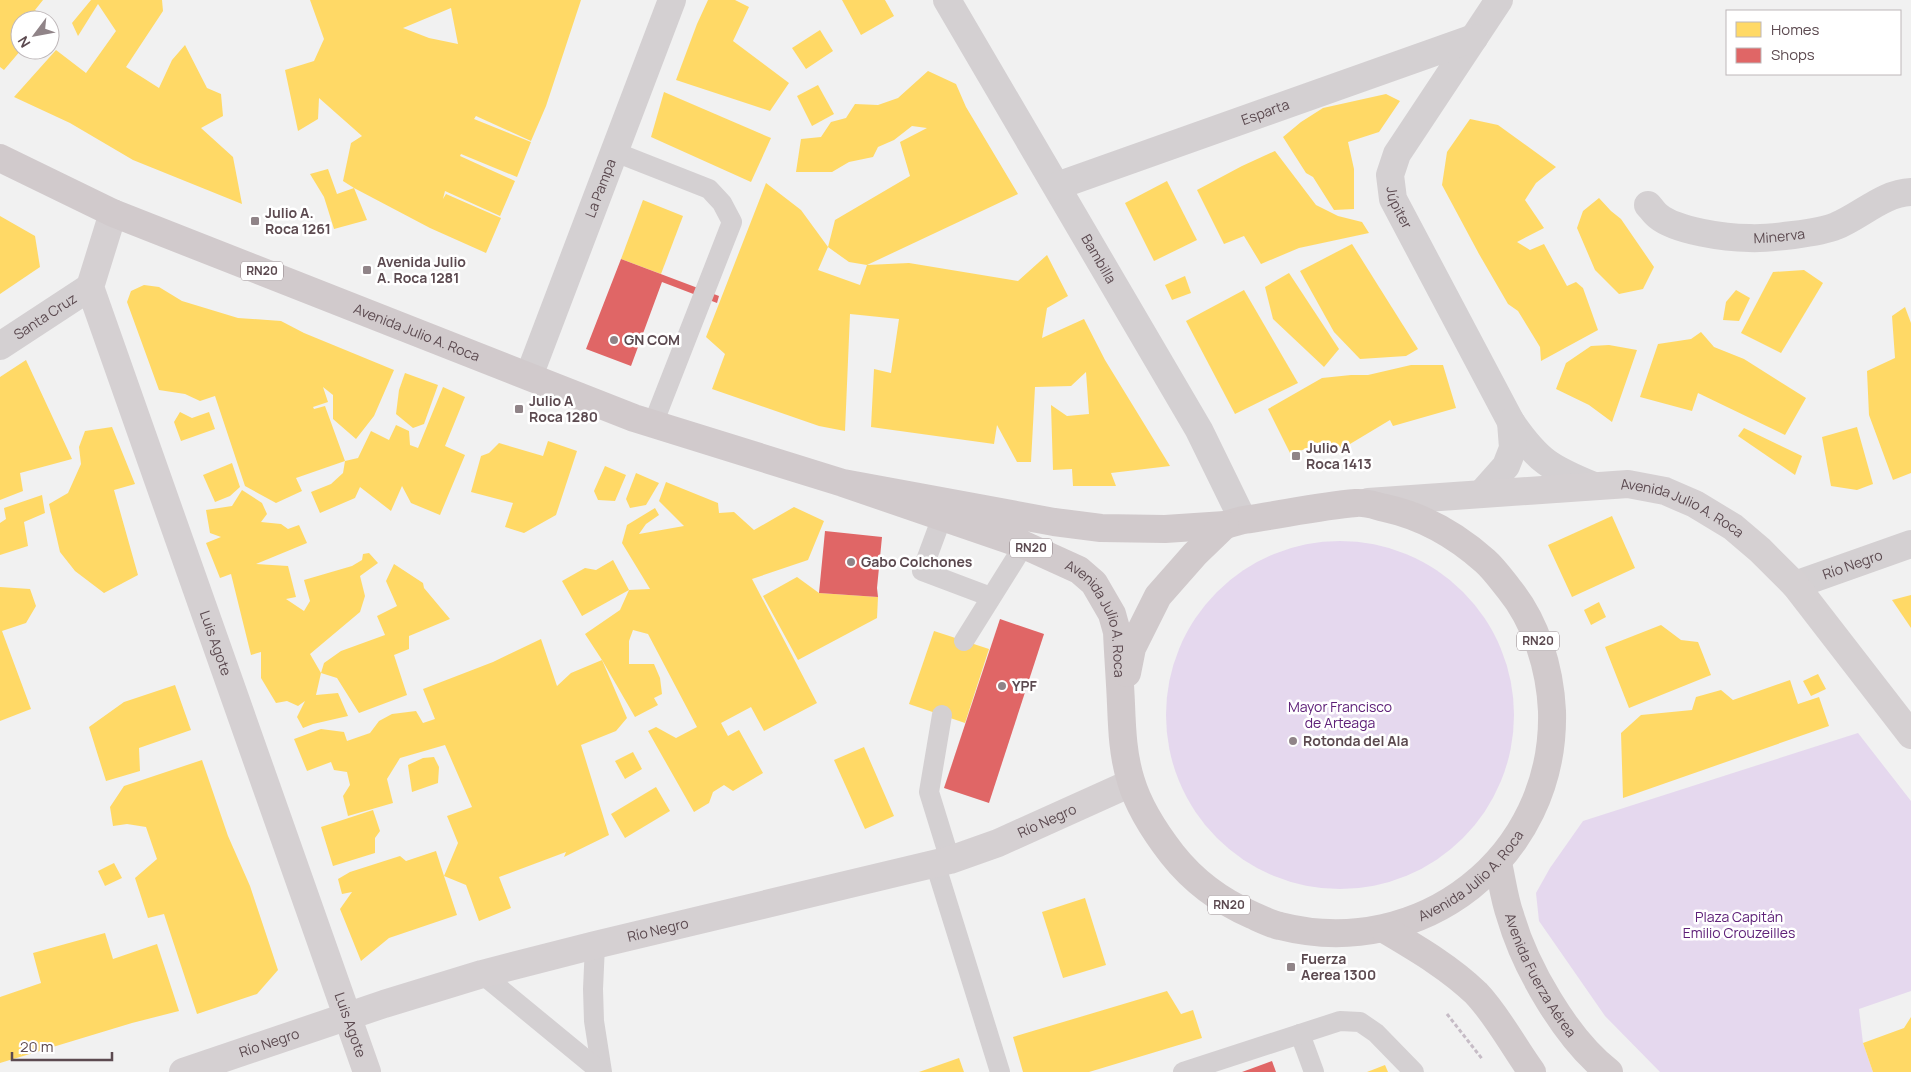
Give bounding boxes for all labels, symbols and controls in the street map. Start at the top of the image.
north arrow [10,10,60,60]
legend [1726,10,1901,75]
text: Homes [1771,19,1820,40]
text: N [13,33,34,51]
text: Shops [1771,44,1815,65]
street label: Esparta [1238,94,1292,129]
street label: La Pampa [580,156,620,220]
street label: Júpiter [1383,185,1417,232]
place label: Julio A. Roca 1261 [265,203,331,238]
marker: Julio A. Roca 1261 [249,215,261,227]
street label: Minerva [1753,223,1806,247]
street label: Bambilla [1077,230,1121,287]
place label: Avenida Julio A. Roca 1281 [377,252,466,287]
road number: RN20 [241,262,283,280]
marker: Avenida Julio A. Roca 1281 [361,264,373,276]
street label: Santa Cruz [10,288,80,344]
street label: Avenida Julio A. Roca [351,299,483,365]
place label: GN COM [624,330,680,349]
marker: GN COM [608,334,620,346]
place label: Julio A Roca 1280 [529,391,598,426]
marker: Julio A Roca 1280 [513,403,525,415]
place label: Julio A Roca 1413 [1306,438,1372,473]
marker: Julio A Roca 1413 [1290,450,1302,462]
street label: Avenida Julio A. Roca [1620,474,1748,541]
road number: RN20 [1010,538,1052,558]
street label: Río Negro [1820,545,1885,584]
place label: Gabo Colchones [861,552,973,571]
street label: Avenida Julio A. Roca [1062,555,1130,678]
marker: Gabo Colchones [845,556,857,568]
street label: Luis Agote [196,608,236,678]
road number: RN20 [1517,631,1559,650]
place label: YPF [1012,676,1037,695]
marker: YPF [996,680,1008,692]
park label: Mayor Francisco de Arteaga [1288,697,1392,732]
place label: Rotonda del Ala [1303,731,1409,750]
marker: Rotonda del Ala [1287,735,1299,747]
street label: Río Negro [1014,799,1079,842]
street label: Avenida Julio A. Roca [1415,826,1527,925]
road number: RN20 [1208,896,1250,914]
park label: Plaza Capitán Emilio Crouzeilles [1683,907,1795,942]
street label: Avenida Fuerza Aérea [1501,911,1581,1041]
street label: Río Negro [625,913,690,946]
place label: Fuerza Aerea 1300 [1301,949,1376,984]
marker: Fuerza Aerea 1300 [1285,961,1297,973]
street label: Luis Agote [331,990,371,1060]
street label: Río Negro [236,1023,302,1061]
scale bar [12,1030,112,1062]
text: 20 m [20,1036,53,1057]

